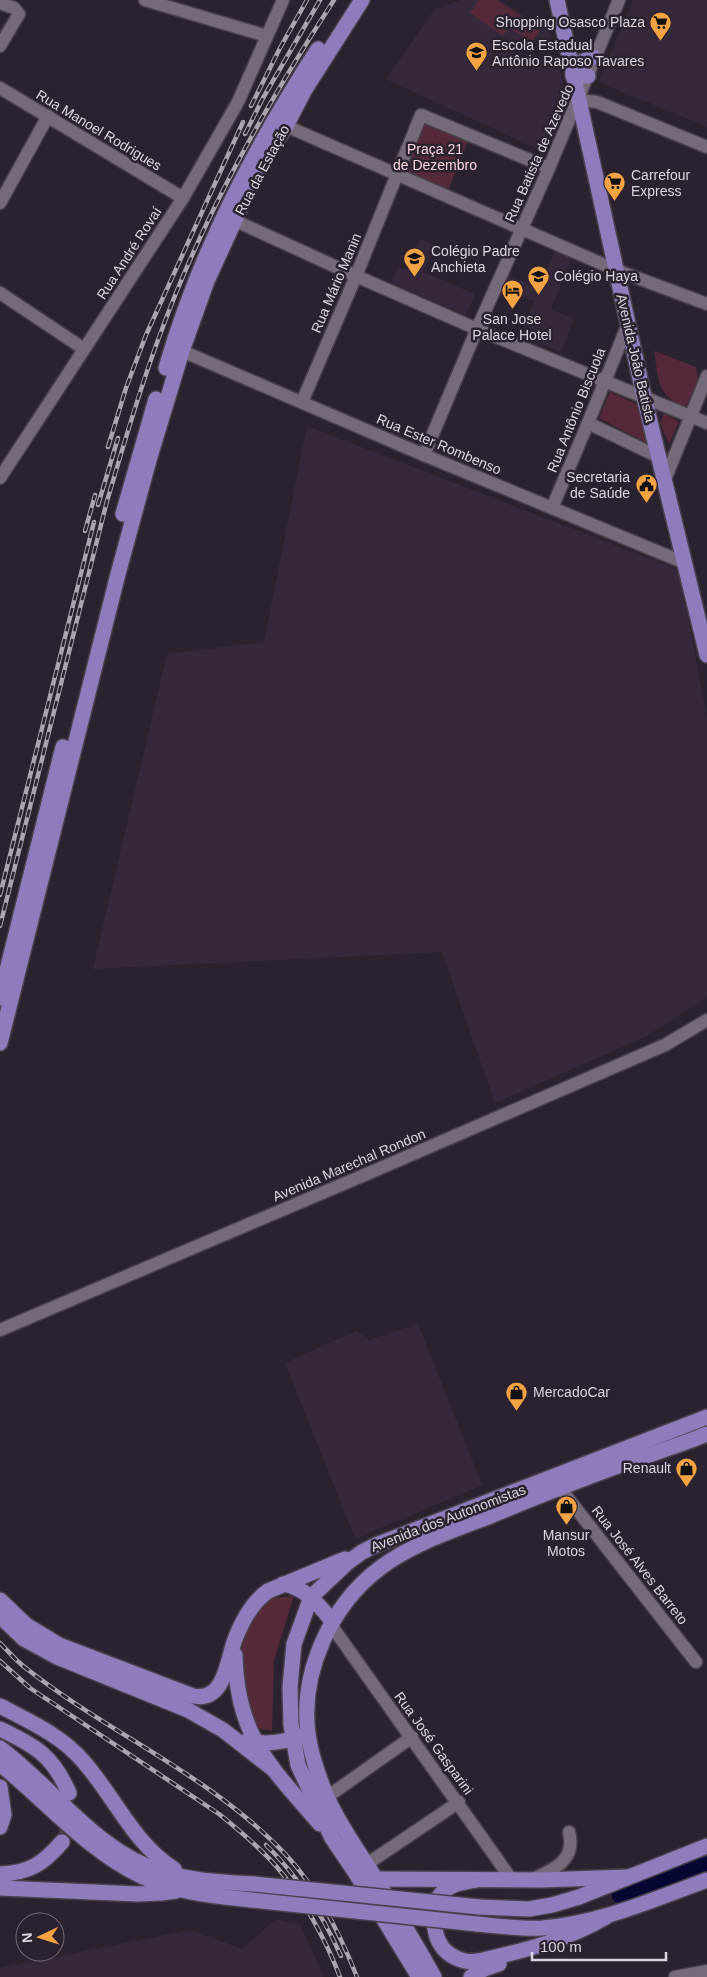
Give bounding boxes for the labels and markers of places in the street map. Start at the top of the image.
supermarket icon: Shopping Osasco Plaza [649,10,673,41]
place label: Shopping Osasco Plaza [496,14,645,30]
place label: Escola Estadual Antônio Raposo Tavares [492,37,644,69]
school or university icon: Escola Estadual Antônio Raposo Tavares [464,41,488,72]
place label: Carrefour Express [631,167,690,199]
supermarket icon: Carrefour Express [603,171,627,202]
place label: Colégio Padre Anchieta [431,243,520,275]
school or university icon: Colégio Padre Anchieta [403,247,427,278]
school or university icon: Colégio Haya [526,264,550,295]
place label: Colégio Haya [554,268,638,284]
hotel icon: San Jose Palace Hotel [500,279,524,310]
place label: San Jose Palace Hotel [472,311,552,343]
place label: Secretaria de Saúde [566,469,630,501]
public building icon: Secretaria de Saúde [634,473,658,504]
shop icon: MercadoCar [505,1380,529,1411]
place label: MercadoCar [533,1384,610,1400]
shop icon: Renault [675,1456,699,1487]
place label: Renault [623,1460,671,1476]
shop icon: Mansur Motos [554,1495,578,1526]
place label: Mansur Motos [543,1527,590,1559]

